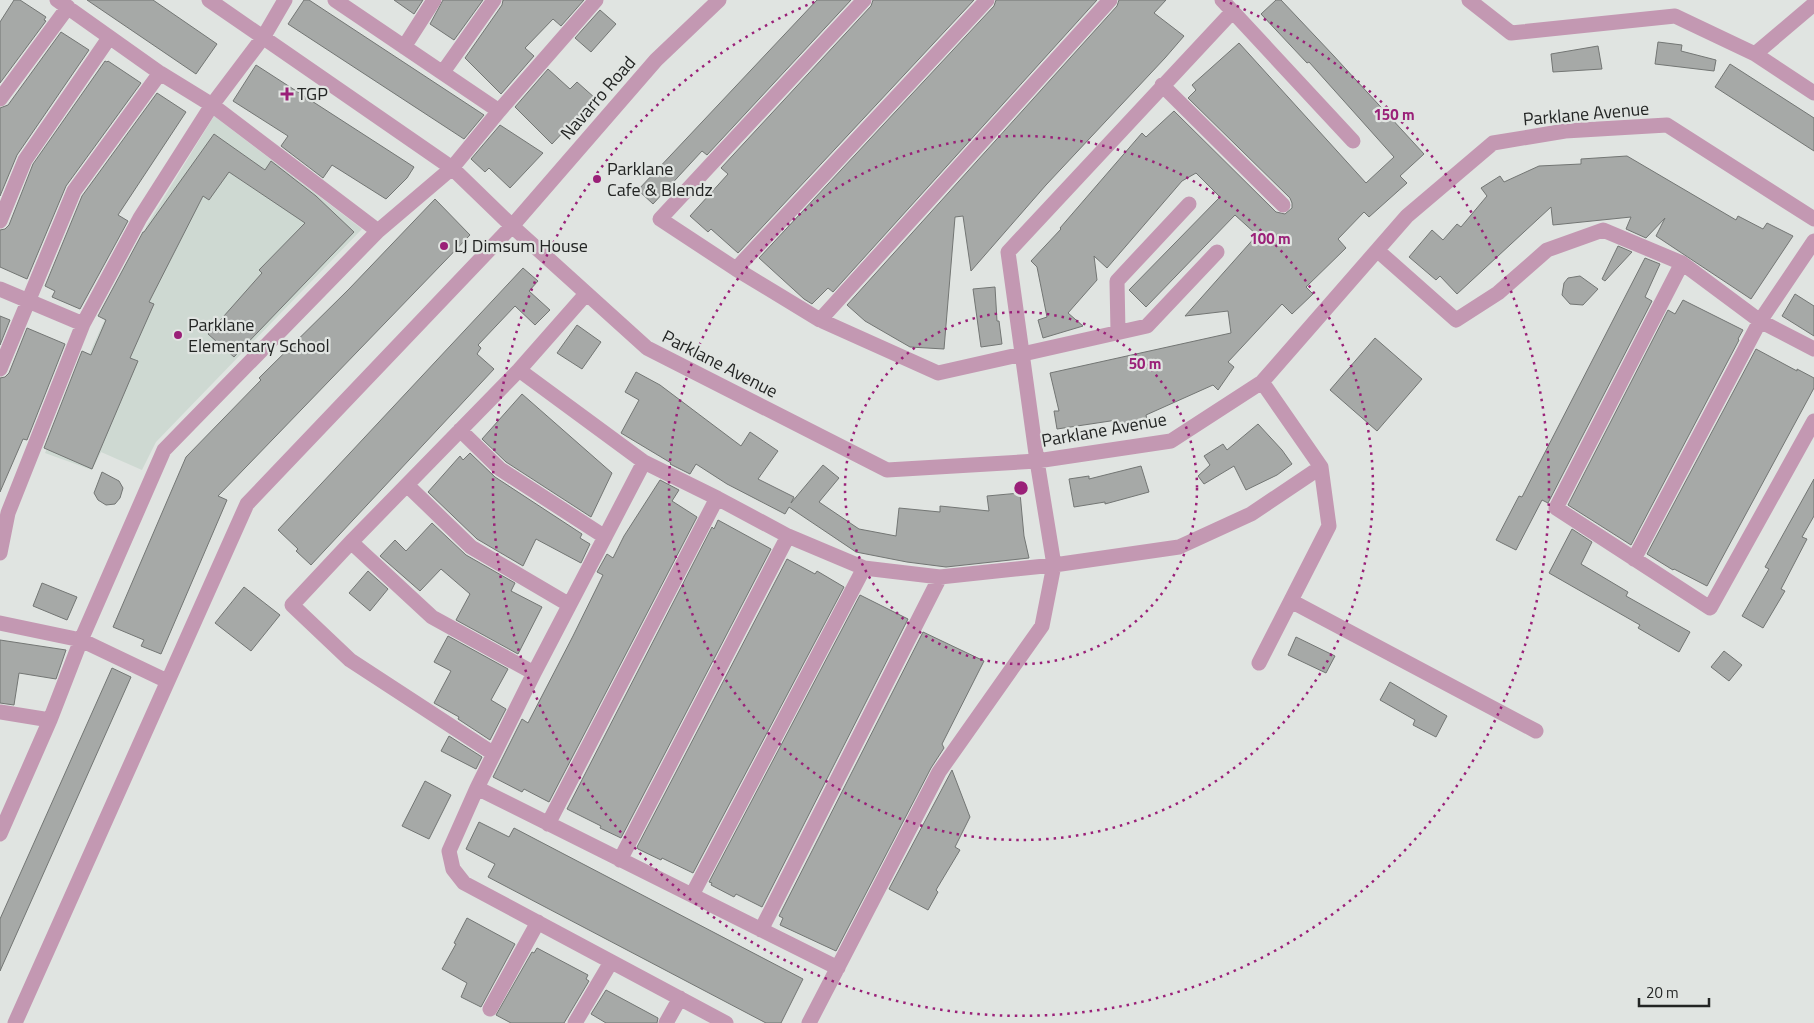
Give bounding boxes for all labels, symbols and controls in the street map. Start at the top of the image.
street label: Navarro Road [554,50,642,146]
place label: TGP [297,80,328,107]
marker: TGP [281,88,293,100]
street label: Parklane Avenue [1522,95,1650,132]
text: 150 m [1373,103,1415,126]
place label: Parklane Cafe & Blendz [607,155,713,203]
marker: Parklane Cafe & Blendz [591,173,603,185]
text: 100 m [1249,227,1291,250]
place label: LJ Dimsum House [454,232,588,259]
marker: LJ Dimsum House [438,240,450,252]
place label: Parklane Elementary School [188,311,330,359]
street label: Parklane Avenue [658,323,783,404]
marker: Parklane Elementary School [172,329,184,341]
text: 50 m [1129,352,1161,375]
street label: Parklane Avenue [1039,405,1169,454]
centre of rings [1012,479,1030,497]
scale bar [1639,976,1709,1008]
text: 20 m [1646,981,1679,1004]

